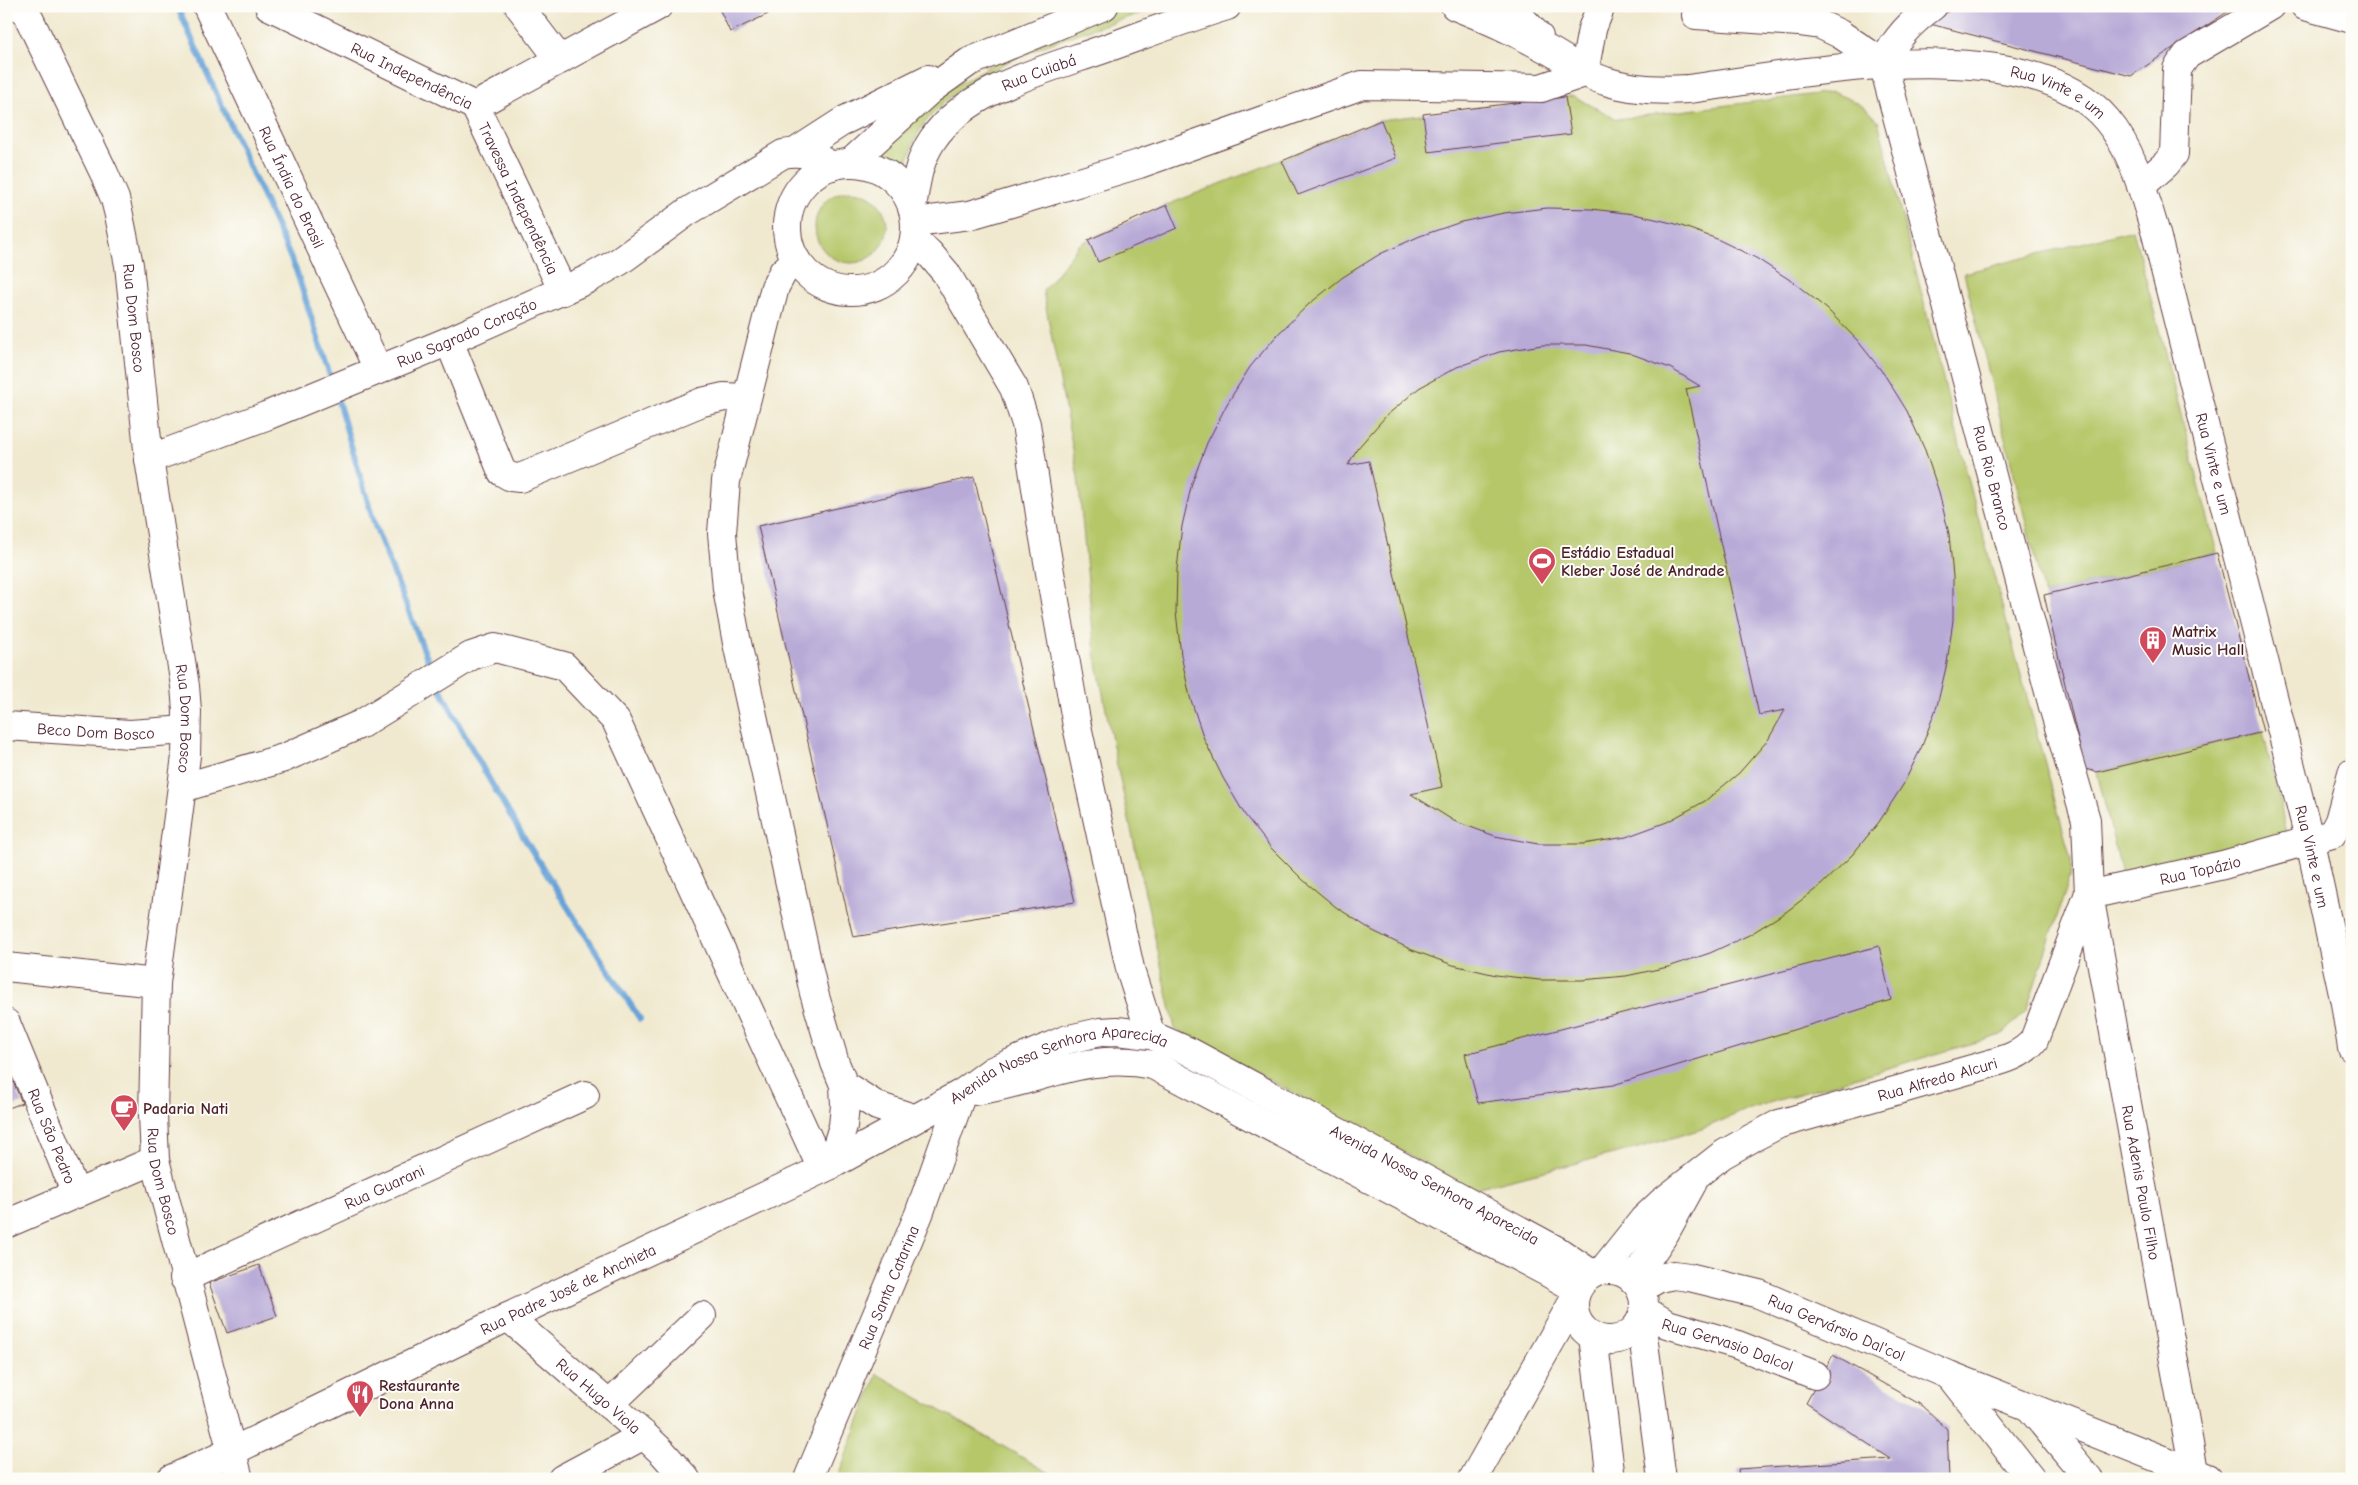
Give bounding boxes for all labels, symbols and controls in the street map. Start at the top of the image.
street label: Rua Independência [348,39,476,114]
street label: Rua Cuiabá [999,51,1079,95]
street label: Rua Vinte e um [2009,63,2109,123]
street label: Travessa Independência [474,120,562,277]
street label: Rua Índia do Brasil [255,124,328,251]
street label: Rua Dom Bosco [119,263,148,374]
street label: Rua Sagrado Coração [394,295,540,371]
street label: Rua Vinte e um [2192,411,2235,517]
street label: Rua Rio Branco [1969,424,2014,532]
place label: Estádio Estadual Kleber José de Andrade [1561,544,1724,580]
sports icon: Estádio Estadual Kleber José de Andrade [1527,546,1557,585]
place label: Matrix Music Hall [2172,623,2244,659]
building icon: Matrix Music Hall [2138,625,2168,664]
street label: Rua Dom Bosco [172,663,195,774]
street label: Beco Dom Bosco [36,720,155,744]
street label: Rua Vinte e um [2291,804,2332,910]
street label: Rua Topázio [2158,852,2243,889]
street label: Avenida Nossa Senhora Aparecida [947,1023,1171,1108]
street label: Rua Alfredo Alcuri [1876,1054,2000,1105]
street label: Rua São Pedro [24,1086,79,1187]
cafe icon: Padaria Nati [109,1093,139,1132]
place label: Padaria Nati [143,1100,228,1118]
street label: Rua Adenis Paulo Filho [2117,1104,2163,1262]
street label: Avenida Nossa Senhora Aparecida [1327,1122,1542,1249]
street label: Rua Dom Bosco [144,1127,182,1237]
street label: Rua Guarani [342,1162,427,1214]
street label: Rua Santa Catarina [855,1223,923,1352]
street label: Rua Padre José de Anchieta [478,1241,659,1339]
street label: Rua Gervársio Dal'col [1765,1291,1908,1365]
street label: Rua Gervasio Dalcol [1660,1315,1796,1376]
street label: Rua Hugo Viola [552,1355,644,1438]
place label: Restaurante Dona Anna [379,1377,460,1413]
restaurant icon: Restaurante Dona Anna [345,1379,375,1418]

